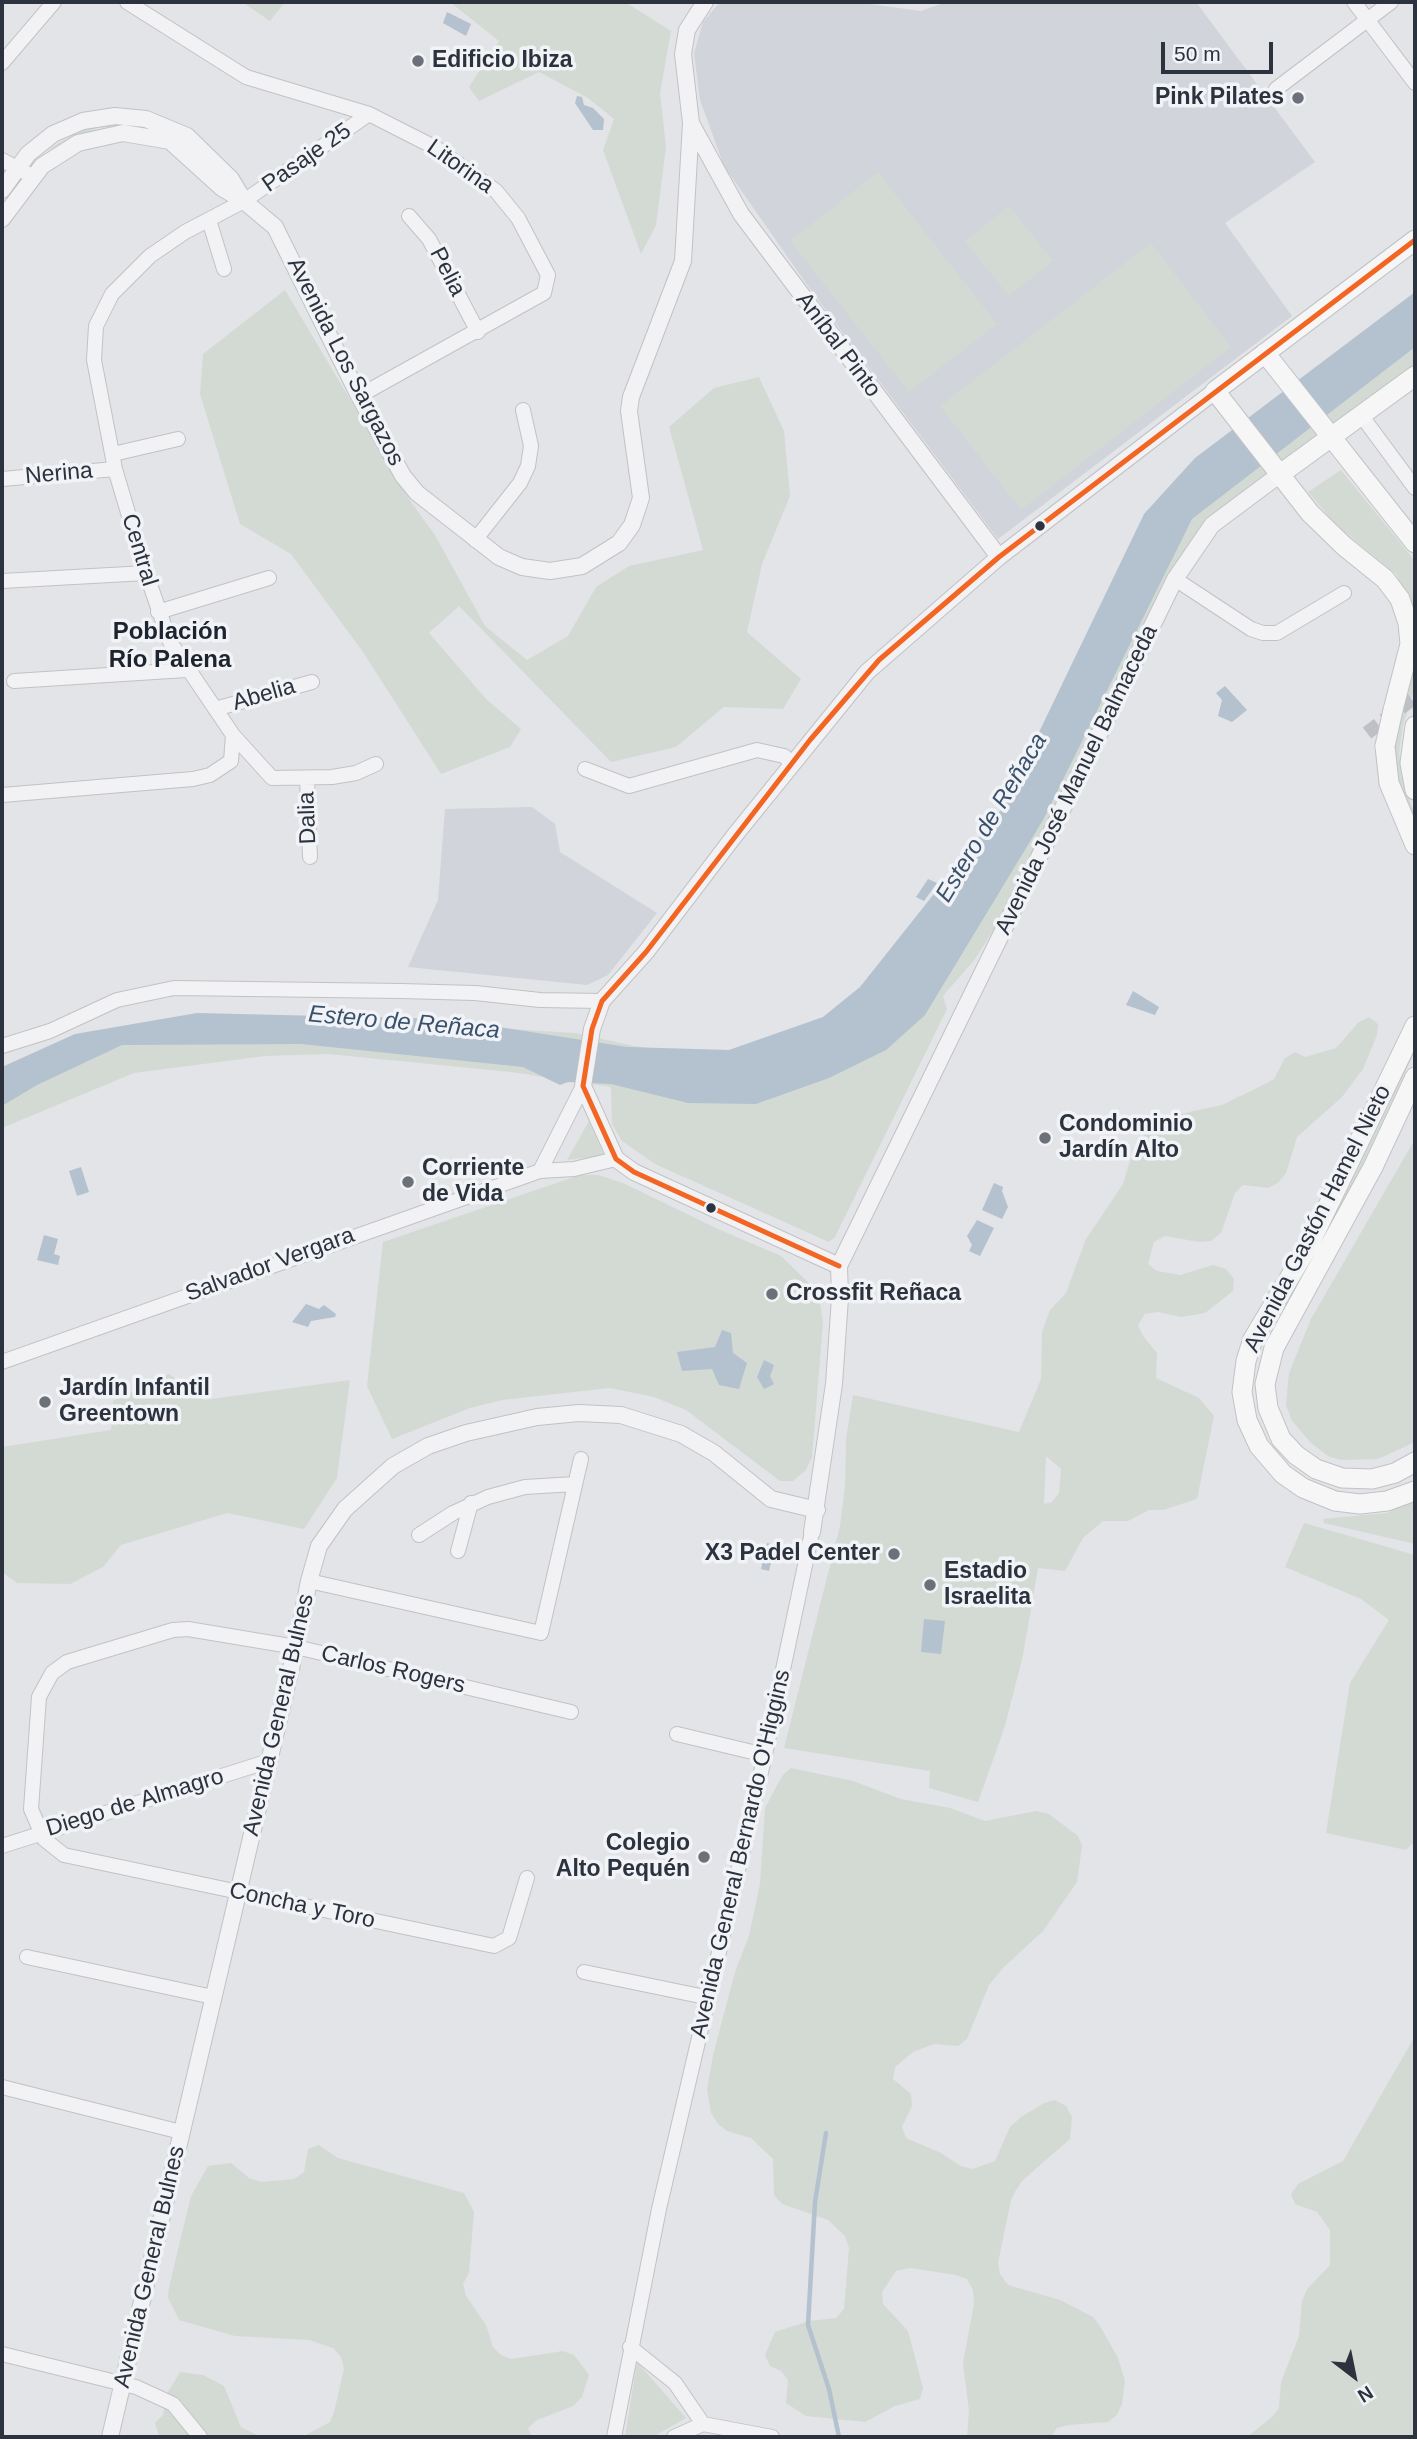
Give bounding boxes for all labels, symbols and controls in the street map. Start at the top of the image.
scale bar [1165,28,1277,72]
text: 50 m [1174,42,1221,65]
place label: Edificio Ibiza [432,47,573,75]
marker: Edificio Ibiza [410,53,426,69]
place label: Pink Pilates [1155,84,1284,112]
marker: Pink Pilates [1290,90,1306,106]
street label: Pasaje 25 [257,117,357,199]
street label: Litorina [421,134,499,200]
street label: Pelia [423,243,471,301]
street label: Avenida Los Sargazos [281,253,409,471]
street label: Aníbal Pinto [790,287,886,403]
street label: Nerina [24,457,94,491]
street label: Central [115,511,163,589]
unlabelled marker [1033,519,1047,533]
district label: Población Río Palena [109,618,231,674]
street label: Avenida José Manuel Balmaceda [990,621,1164,939]
street label: Abelia [229,673,299,717]
water label: Estero de Reñaca [930,728,1054,908]
street label: Dalia [293,791,323,845]
water label: Estero de Reñaca [307,1000,501,1046]
street label: Avenida Gastón Hamel Nieto [1238,1081,1398,1357]
place label: Condominio Jardín Alto [1059,1111,1193,1165]
marker: Condominio Jardín Alto [1037,1130,1053,1146]
place label: Corriente de Vida [422,1155,524,1209]
marker: Corriente de Vida [400,1174,416,1190]
unlabelled marker [704,1201,718,1215]
street label: Salvador Vergara [182,1222,358,1308]
place label: Crossfit Reñaca [786,1280,961,1308]
marker: Crossfit Reñaca [764,1286,780,1302]
place label: Jardín Infantil Greentown [59,1375,210,1429]
marker: Jardín Infantil Greentown [37,1394,53,1410]
place label: X3 Padel Center [705,1540,880,1568]
marker: X3 Padel Center [886,1546,902,1562]
place label: Estadio Israelita [944,1558,1031,1612]
marker: Estadio Israelita [922,1577,938,1593]
street label: Avenida General Bulnes [238,1591,320,1839]
street label: Carlos Rogers [318,1640,468,1700]
street label: Avenida General Bernardo O'Higgins [685,1667,797,2041]
street label: Diego de Almagro [43,1763,227,1843]
place label: Colegio Alto Pequén [556,1830,690,1884]
marker: Colegio Alto Pequén [696,1849,712,1865]
street label: Concha y Toro [227,1877,377,1935]
street label: Avenida General Bulnes [109,2143,191,2391]
north arrow [1319,2341,1389,2411]
text: N [1354,2382,1377,2407]

